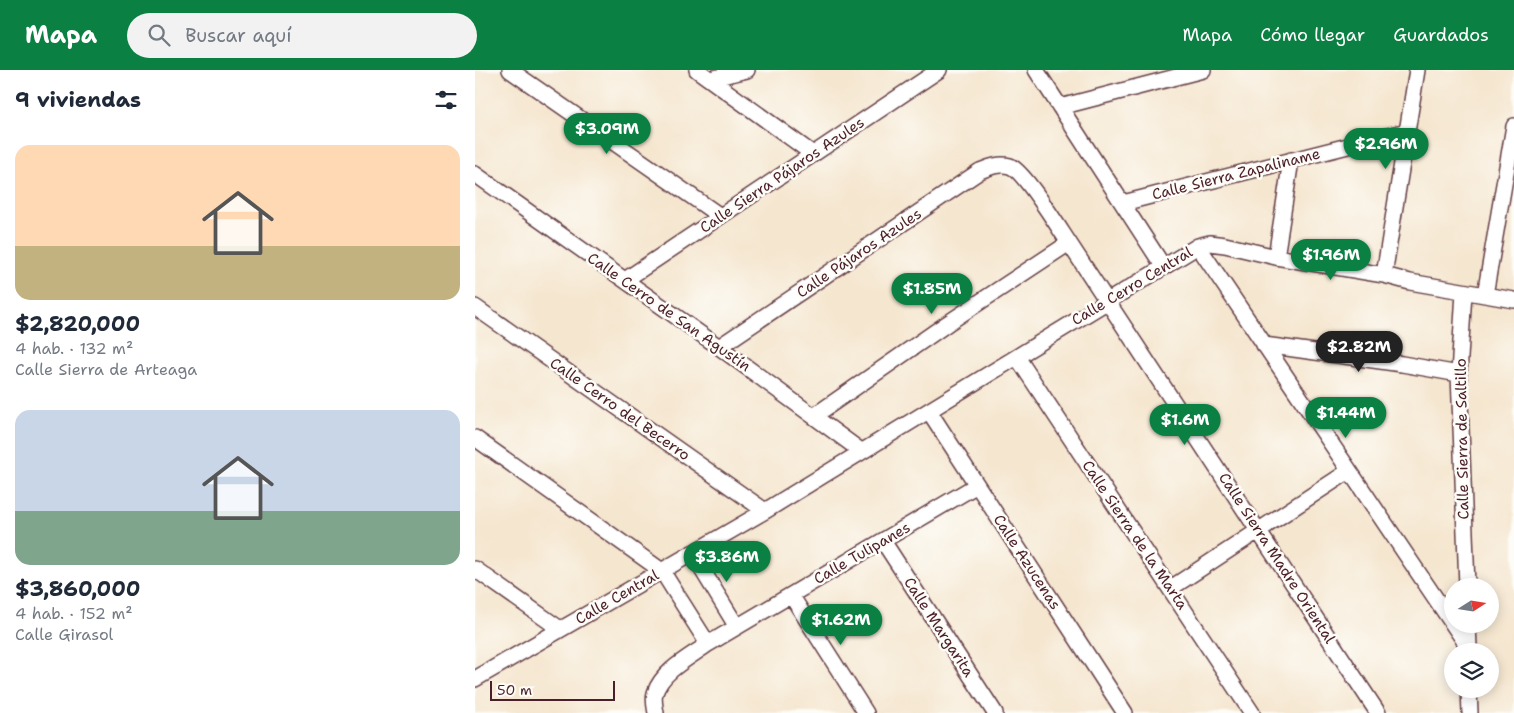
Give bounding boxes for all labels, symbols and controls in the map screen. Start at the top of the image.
search box [127,13,477,58]
text: Mapa [25,19,97,51]
icon: search [145,21,173,49]
text: Buscar aquí [185,23,292,48]
text: Mapa [1182,23,1232,47]
text: Cómo llegar [1260,23,1365,47]
text: Guardados [1393,23,1489,47]
text: 9 viviendas [15,86,141,114]
icon: filters [432,86,460,114]
pin: $3.09M [566,112,648,155]
street label: Calle Sierra Pájaros Azules [696,112,868,238]
text: $3.09M [575,118,639,139]
pin: $2.96M [1345,128,1427,170]
text: $2.96M [1355,133,1417,154]
street label: Calle Sierra Zapaliname [1150,143,1322,205]
icon: home [193,178,283,268]
street label: Calle Pájaros Azules [793,204,925,302]
pin: $1.96M [1290,238,1372,281]
street label: Calle Cerro Central [1068,242,1197,330]
text: $1.96M [1302,244,1360,265]
street label: Calle Cerro de San Agustín [583,248,755,376]
pin: $1.85M [891,272,973,315]
text: $1.85M [903,278,961,299]
text: $2,820,000 [15,310,140,338]
pin: $2.82M [1318,330,1400,373]
text: $2.82M [1327,336,1391,357]
text: 4 hab. · 132 m² [15,338,133,359]
street label: Calle Cerro del Becerro [546,353,694,465]
street label: Calle Sierra de Saltillo [1451,358,1473,520]
text: Calle Sierra de Arteaga [15,359,197,380]
pin: $1.44M [1305,396,1387,439]
text: $1.44M [1316,402,1376,423]
pin: $1.6M [1150,404,1220,446]
text: $1.6M [1161,409,1209,430]
icon: home [193,443,283,533]
street label: Calle Sierra de la Marta [1078,456,1193,614]
street label: Calle Sierra Madre Oriental [1214,469,1340,648]
street label: Calle Azucenas [989,510,1065,614]
street label: Calle Tulipanes [810,517,914,589]
pin: $3.86M [686,540,768,583]
text: $3.86M [695,546,759,567]
street label: Calle Central [572,565,663,629]
street label: Calle Margarita [899,573,979,681]
text: $3,860,000 [15,575,141,603]
north arrow [1444,578,1499,632]
map controls [1444,578,1499,698]
text: 4 hab. · 152 m² [15,603,133,624]
pin: $1.62M [800,604,882,646]
text: $1.62M [811,609,871,630]
text: Calle Girasol [15,624,113,645]
button: layers [1444,643,1499,698]
scale bar [490,678,615,701]
text: 50 m [497,681,532,699]

